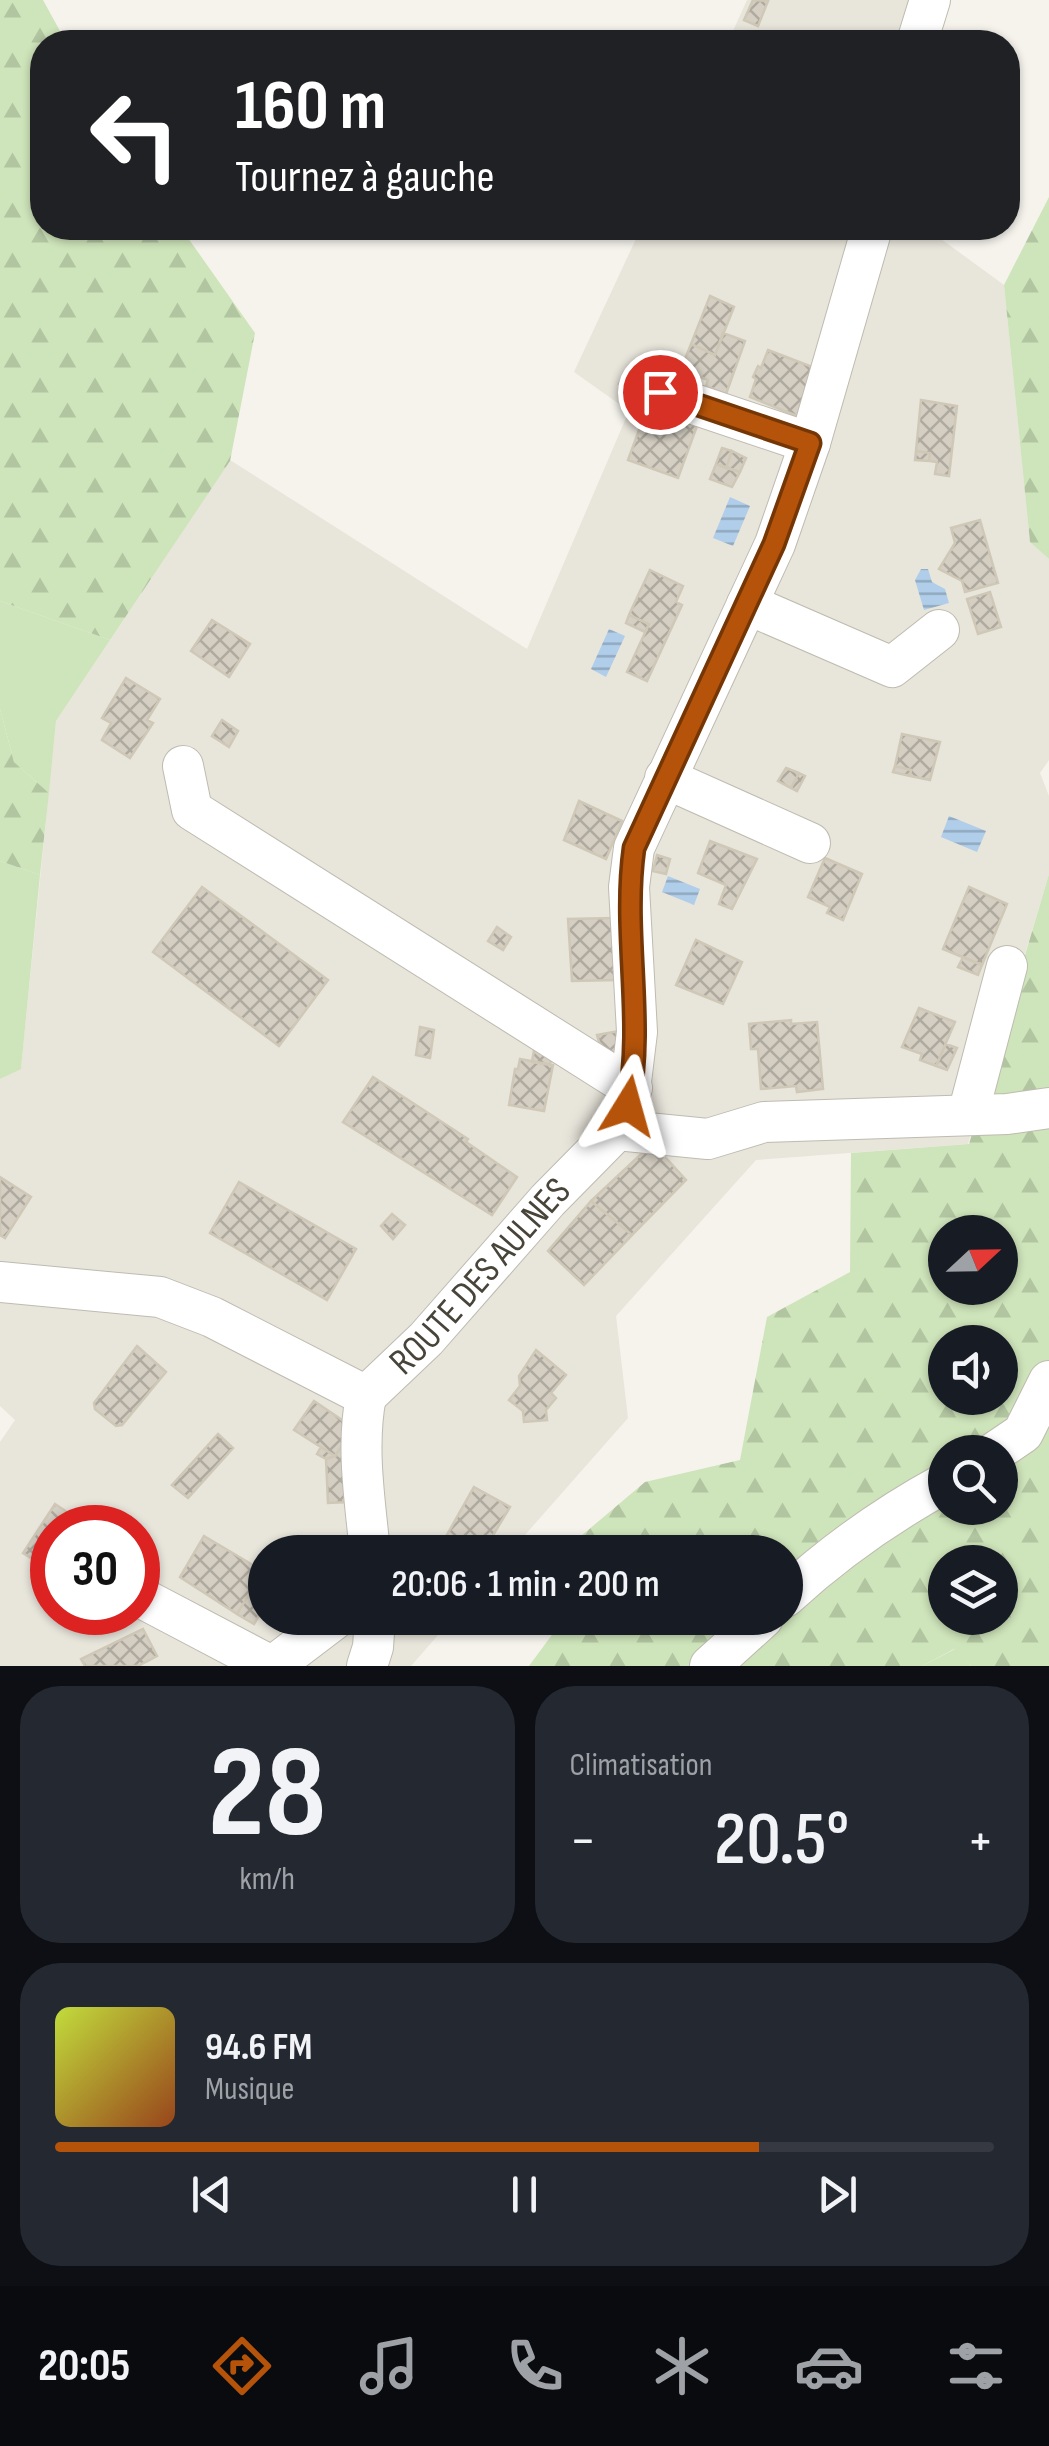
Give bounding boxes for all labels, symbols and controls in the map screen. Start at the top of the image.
text: 160 m [235,65,386,149]
icon: left [70,70,200,200]
text: Tournez à gauche [235,150,495,205]
pin [618,350,703,435]
icon: arrive [633,365,688,420]
position arrow [576,1054,680,1158]
street label: ROUTE DES AULNES [380,1168,580,1384]
north arrow [928,1215,1018,1305]
map controls [928,1215,1018,1635]
button: sound [928,1325,1018,1415]
button: search [928,1435,1018,1525]
speed limit sign: 30 [30,1505,160,1635]
button: layers [928,1545,1018,1635]
text: 20:06 · 1 min · 200 m [391,1562,660,1607]
text: 28 [208,1717,326,1873]
text: Climatisation [570,1746,713,1785]
text: 20.5° [714,1795,849,1886]
text: − [570,1808,596,1875]
text: + [967,1808,994,1875]
text: km/h [240,1860,295,1899]
text: 94.6 FM [205,2025,312,2070]
text: Musique [205,2070,294,2109]
icon: previous [184,2167,239,2222]
icon: pause [497,2167,552,2222]
icon: next [810,2167,865,2222]
icon: directions [207,2331,277,2401]
icon: music [354,2331,424,2401]
icon: phone [500,2331,570,2401]
icon: climate [647,2331,717,2401]
icon: car [794,2331,864,2401]
icon: filters [941,2331,1011,2401]
text: 20:05 [38,2339,130,2394]

